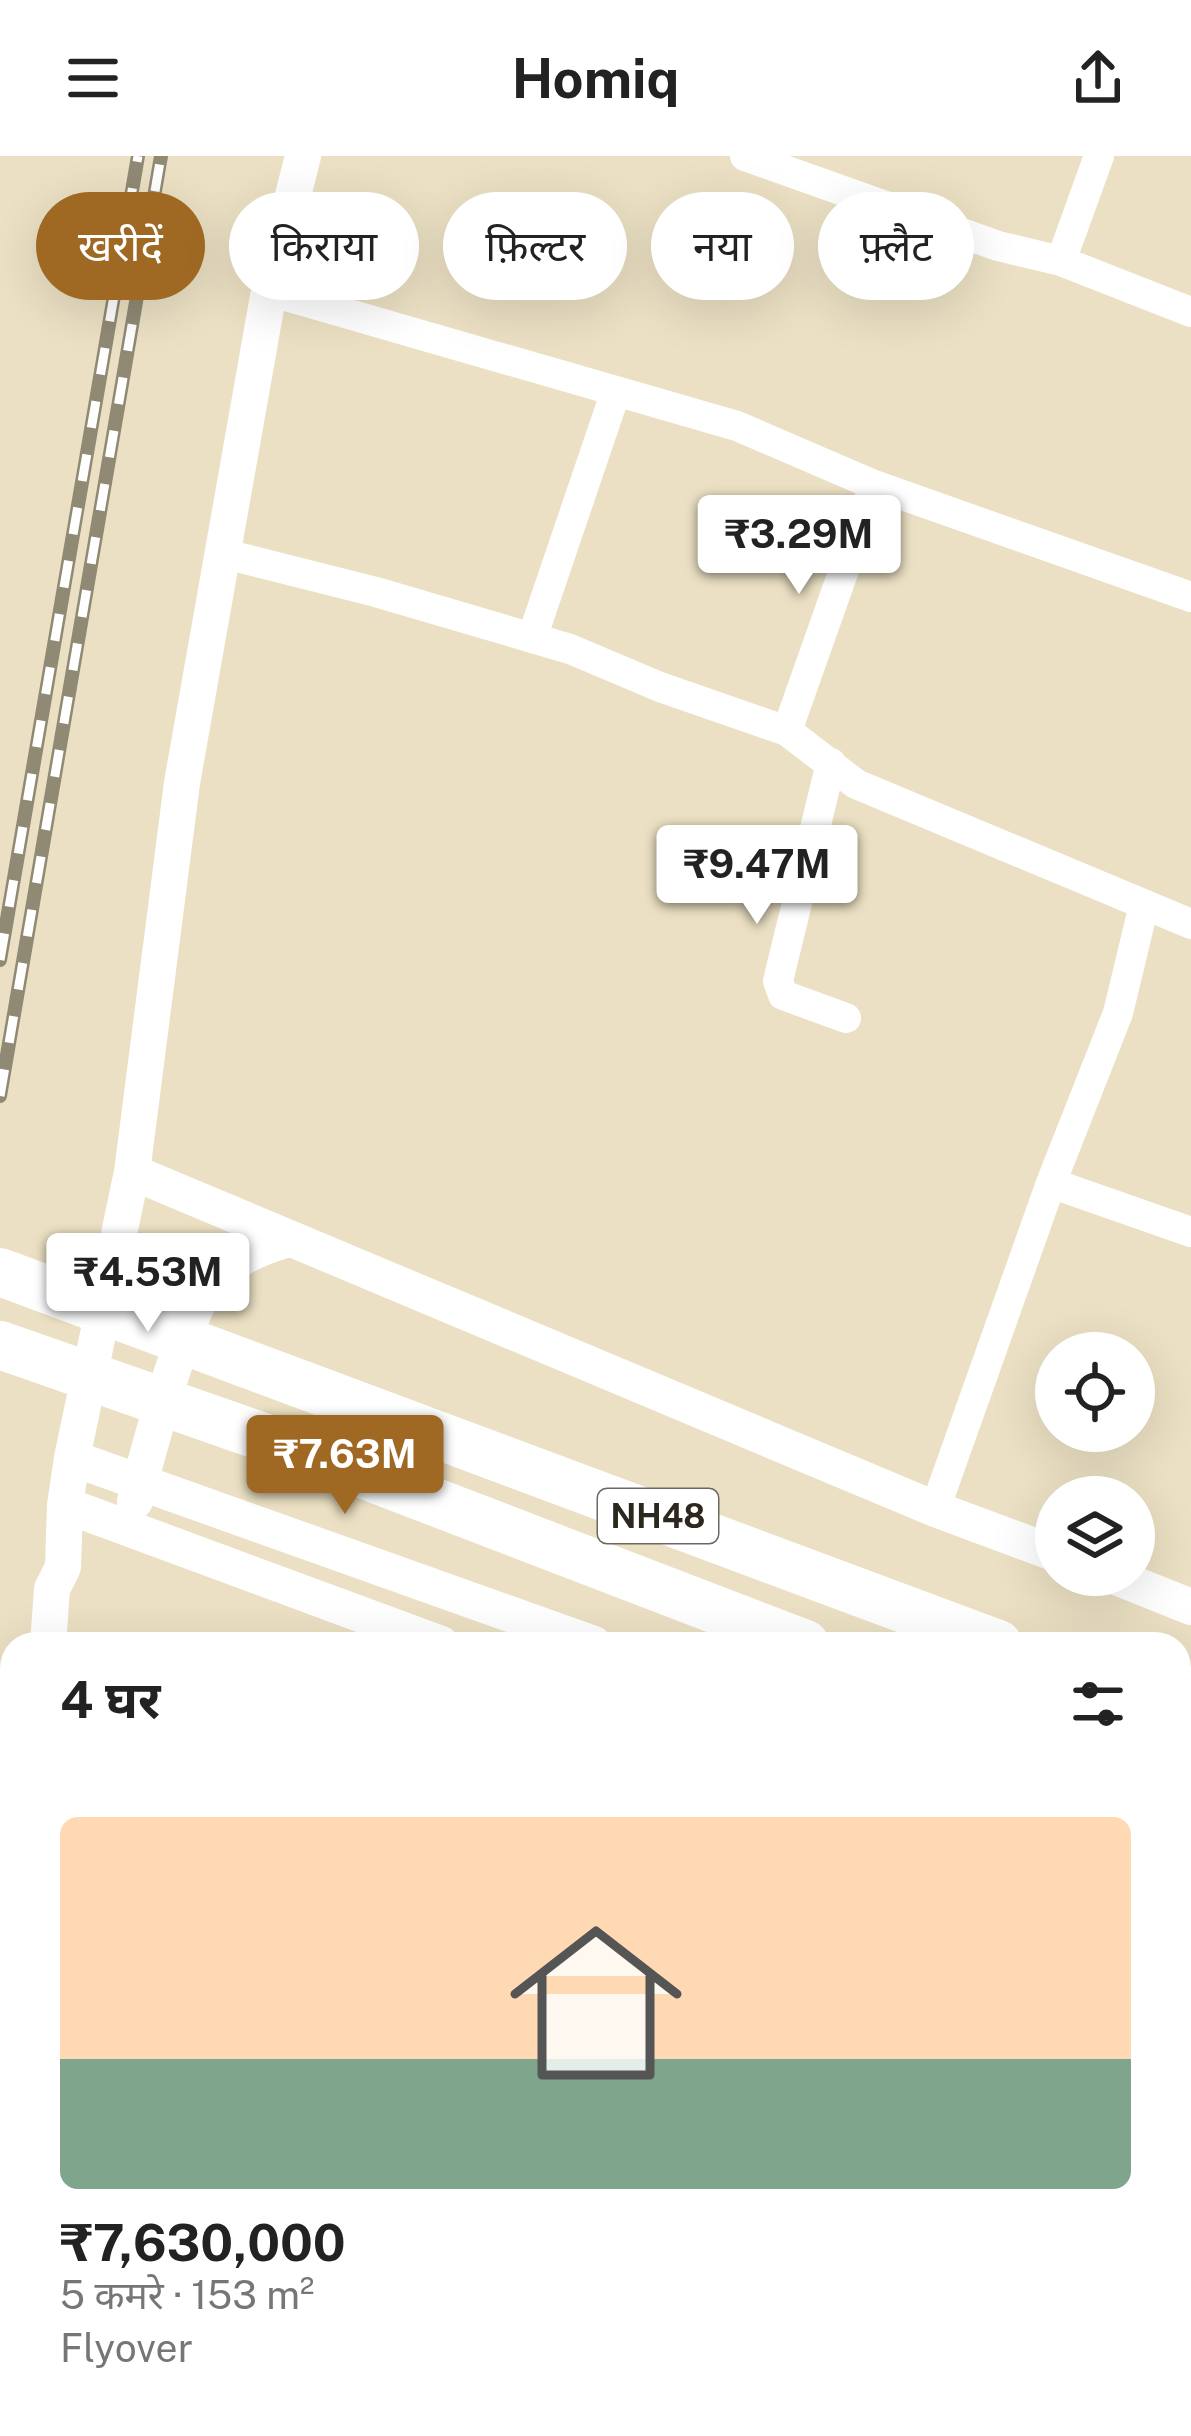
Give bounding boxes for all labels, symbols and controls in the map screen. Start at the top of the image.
icon: menu [60,45,126,111]
icon: share [1065,45,1131,111]
text: Homiq [512,47,679,110]
chip: खरीदें [36,192,205,300]
chip: किराया [229,192,419,300]
chip: फ़िल्टर [443,192,627,300]
chip: नया [651,192,794,300]
chip: फ़्लैट [818,192,974,300]
pin: ₹3.29M [701,495,897,597]
text: ₹3.29M [725,511,873,557]
pin: ₹9.47M [659,825,855,927]
text: ₹9.47M [684,841,830,887]
pin: ₹4.53M [50,1233,246,1335]
text: ₹4.53M [73,1249,223,1295]
map controls [1035,1332,1155,1596]
button: locate [1035,1332,1155,1452]
pin: ₹7.63M [247,1415,443,1517]
text: ₹7.63M [274,1431,416,1477]
button: layers [1035,1476,1155,1596]
road number: NH48 [598,1489,718,1543]
text: 4 घर [60,1670,161,1729]
icon: filters [1065,1671,1131,1737]
icon: home [488,1895,704,2111]
text: ₹7,630,000 [60,2213,346,2272]
text: 5 कमरे · 153 m² [60,2272,314,2318]
text: Flyover [60,2325,193,2371]

